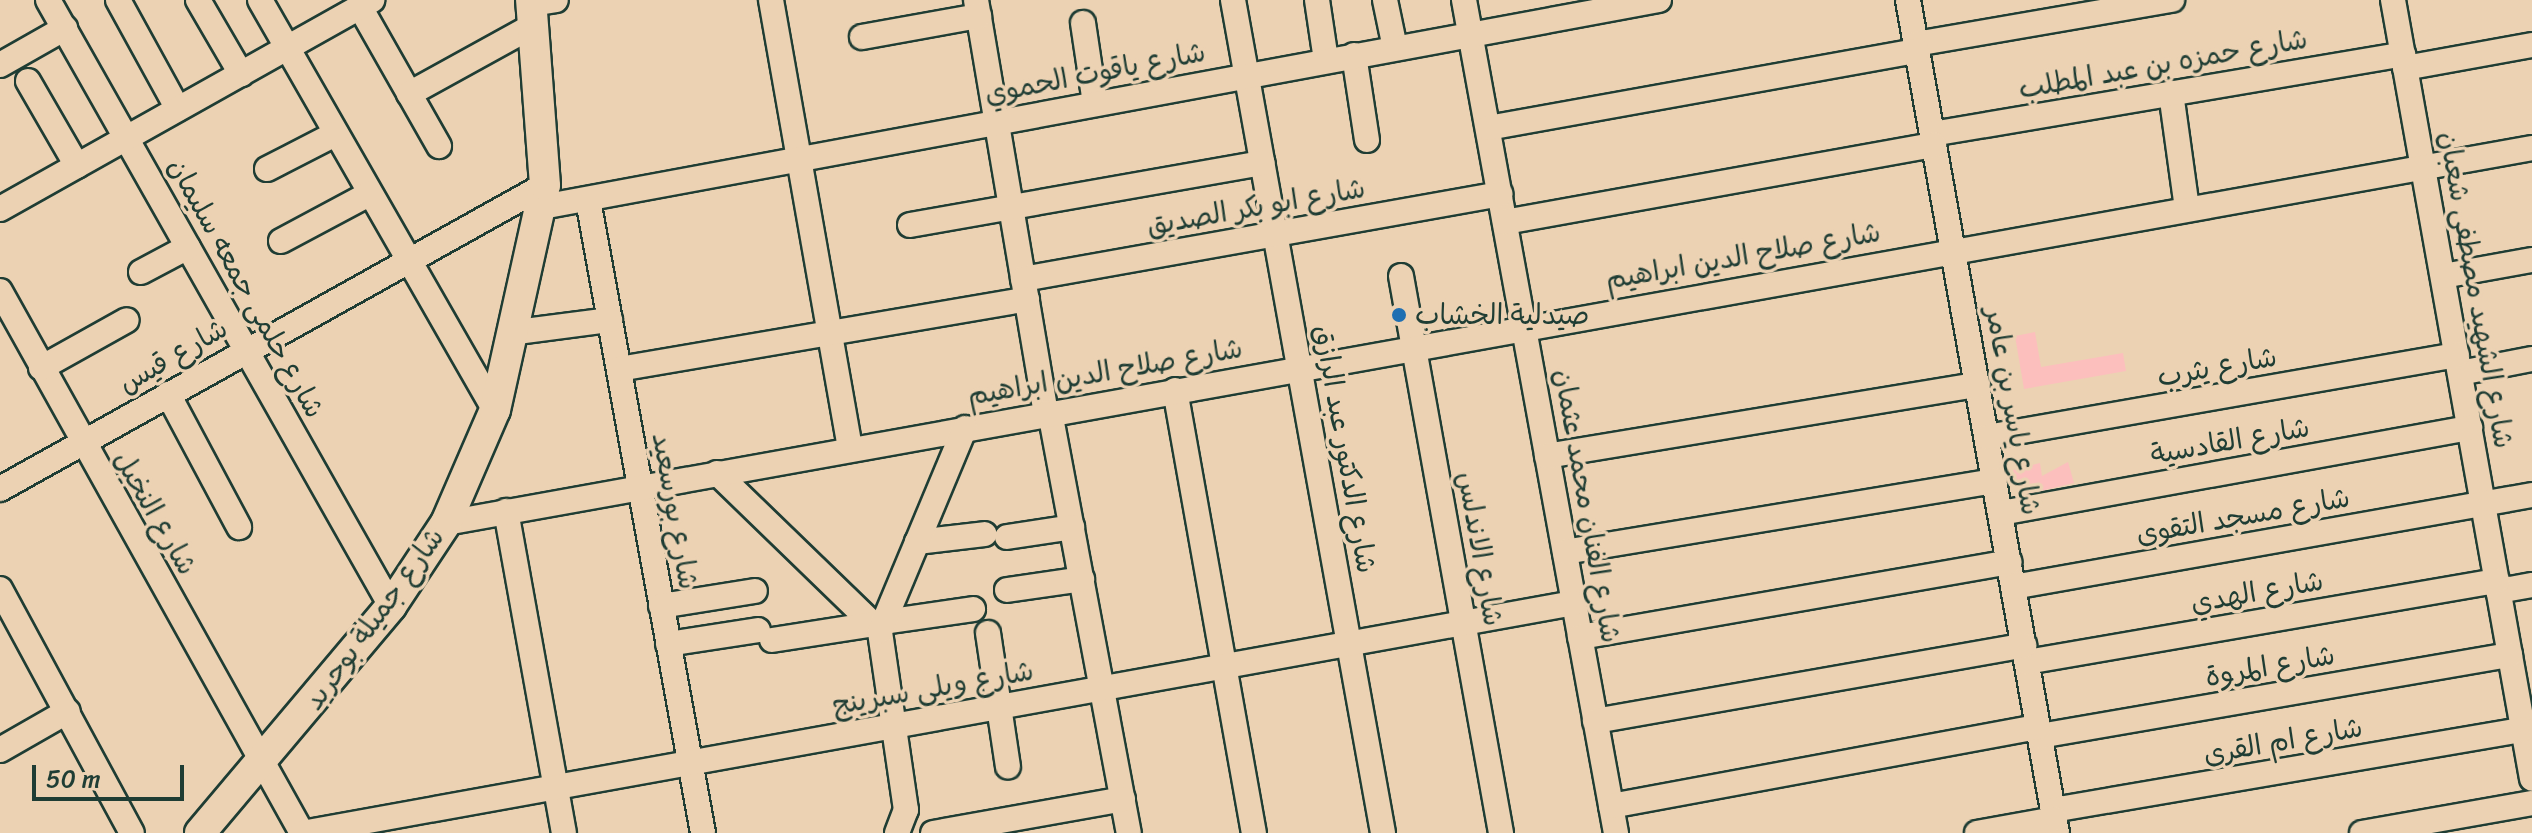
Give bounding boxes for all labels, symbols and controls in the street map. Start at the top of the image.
street label: شارع حمزه بن عبد المطلب [2016,22,2310,106]
street label: شارع ياقوت الحموي [982,35,1208,111]
street label: شارع الشهيد مصطفى شعبان [2432,129,2520,451]
street label: شارع حلمى جمعه سليمان [161,152,331,424]
street label: شارع ابو بكر الصديق [1144,171,1368,243]
street label: شارع صلاح الدين ابراهيم [1603,215,1883,297]
place label: صيدلية الخشاب [1415,298,1589,332]
street label: شارع ياسر بن عامر [1978,304,2048,518]
marker: صيدلية الخشاب [1390,306,1408,324]
street label: شارع قيس [113,311,233,401]
street label: شارع الدكتور عبد الرازق [1307,322,1383,576]
street label: شارع صلاح الدين ابراهيم [965,331,1245,413]
street label: شارع يثرب [2155,340,2279,394]
street label: شارع الفنان محمد عثمان [1546,366,1628,646]
street label: شارع القادسية [2148,410,2312,472]
street label: شارع بورسعيد [645,430,705,592]
street label: شارع النخيل [106,445,204,581]
street label: شارع الاندلس [1450,469,1510,629]
street label: شارع مسجد التقوى [2133,481,2353,551]
street label: شارع جميلة بوحريد [297,521,451,717]
street label: شارع الهدي [2188,564,2326,620]
street label: شارع المروة [2203,638,2337,694]
street label: شارع ويلى سبرينج [830,654,1036,722]
street label: شارع ام القرى [2201,710,2365,772]
scale bar [36,749,188,799]
text: 50 m [46,758,101,800]

